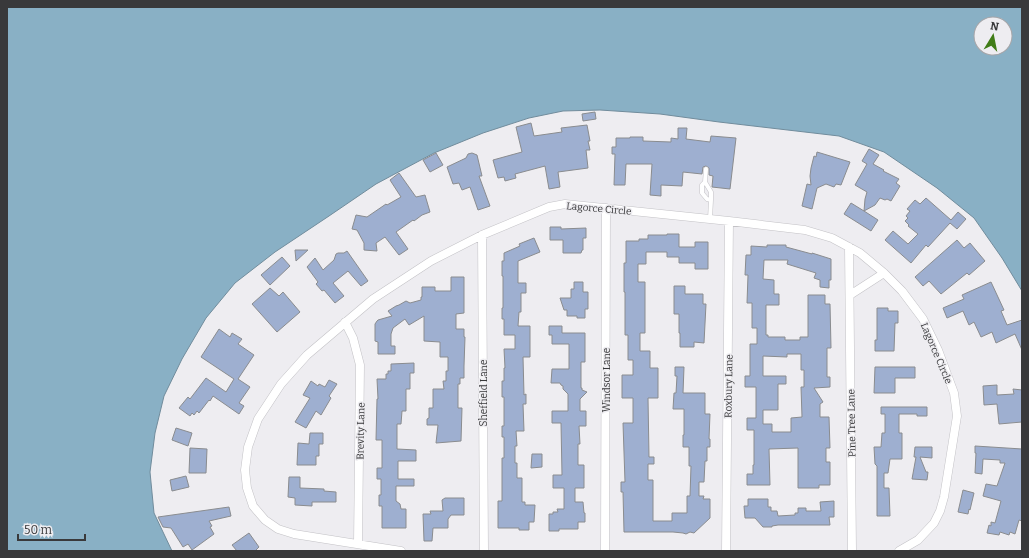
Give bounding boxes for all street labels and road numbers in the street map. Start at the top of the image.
street label: Lagorce Circle [566,200,632,218]
street label: Lagorce Circle [918,321,954,386]
street label: Windsor Lane [601,348,613,412]
street label: Roxbury Lane [722,354,736,418]
street label: Sheffield Lane [478,360,490,426]
street label: Pine Tree Lane [845,389,859,457]
street label: Brevity Lane [354,402,367,460]

